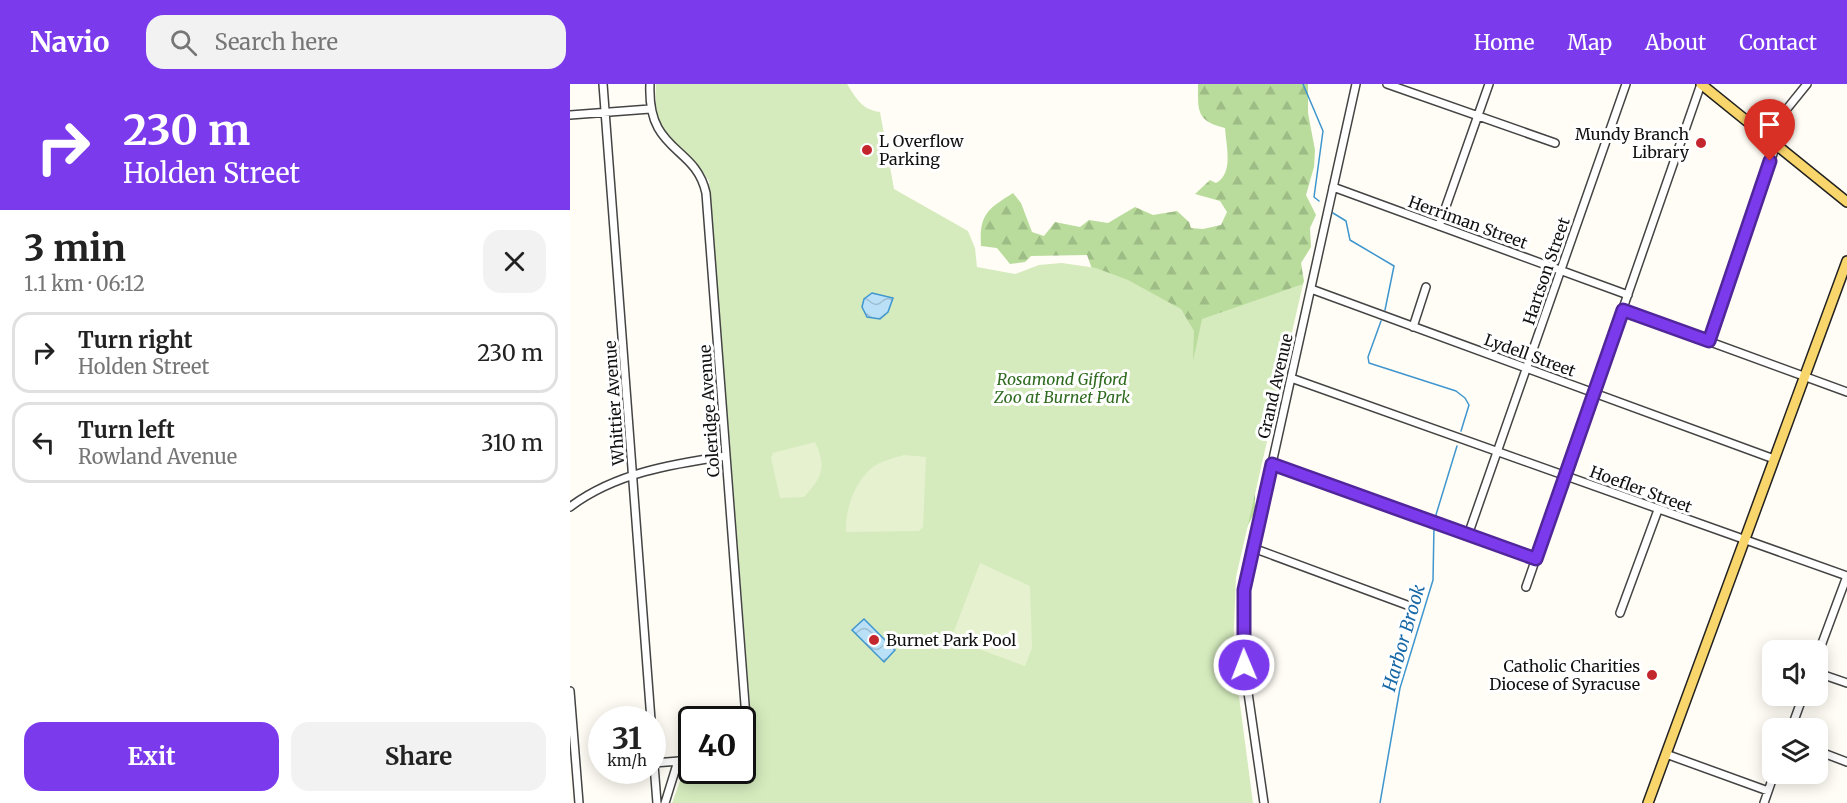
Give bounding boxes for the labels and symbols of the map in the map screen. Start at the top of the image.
pin [1744,99,1795,161]
place label: Mundy Branch Library [1575,124,1690,162]
place label: L Overflow Parking [879,131,964,169]
marker: Mundy Branch Library [1694,136,1708,150]
marker: L Overflow Parking [860,143,874,157]
street label: Herriman Street [1406,191,1531,253]
street label: Hartson Street [1518,214,1574,327]
street label: Lydell Street [1482,329,1579,381]
street label: Grand Avenue [1253,332,1297,440]
street label: Whittier Avenue [600,340,628,467]
street label: Coleridge Avenue [694,344,724,478]
park label: Rosamond Gifford Zoo at Burnet Park [993,369,1130,407]
street label: Hoefler Street [1587,461,1696,517]
water label: Harbor Brook [1377,582,1430,695]
place label: Burnet Park Pool [886,630,1016,650]
marker: Burnet Park Pool [867,633,881,647]
position arrow [1212,633,1276,697]
place label: Catholic Charities Diocese of Syracuse [1489,656,1640,694]
marker: Catholic Charities Diocese of Syracuse [1645,668,1659,682]
speed limit sign: 40 [678,706,756,784]

